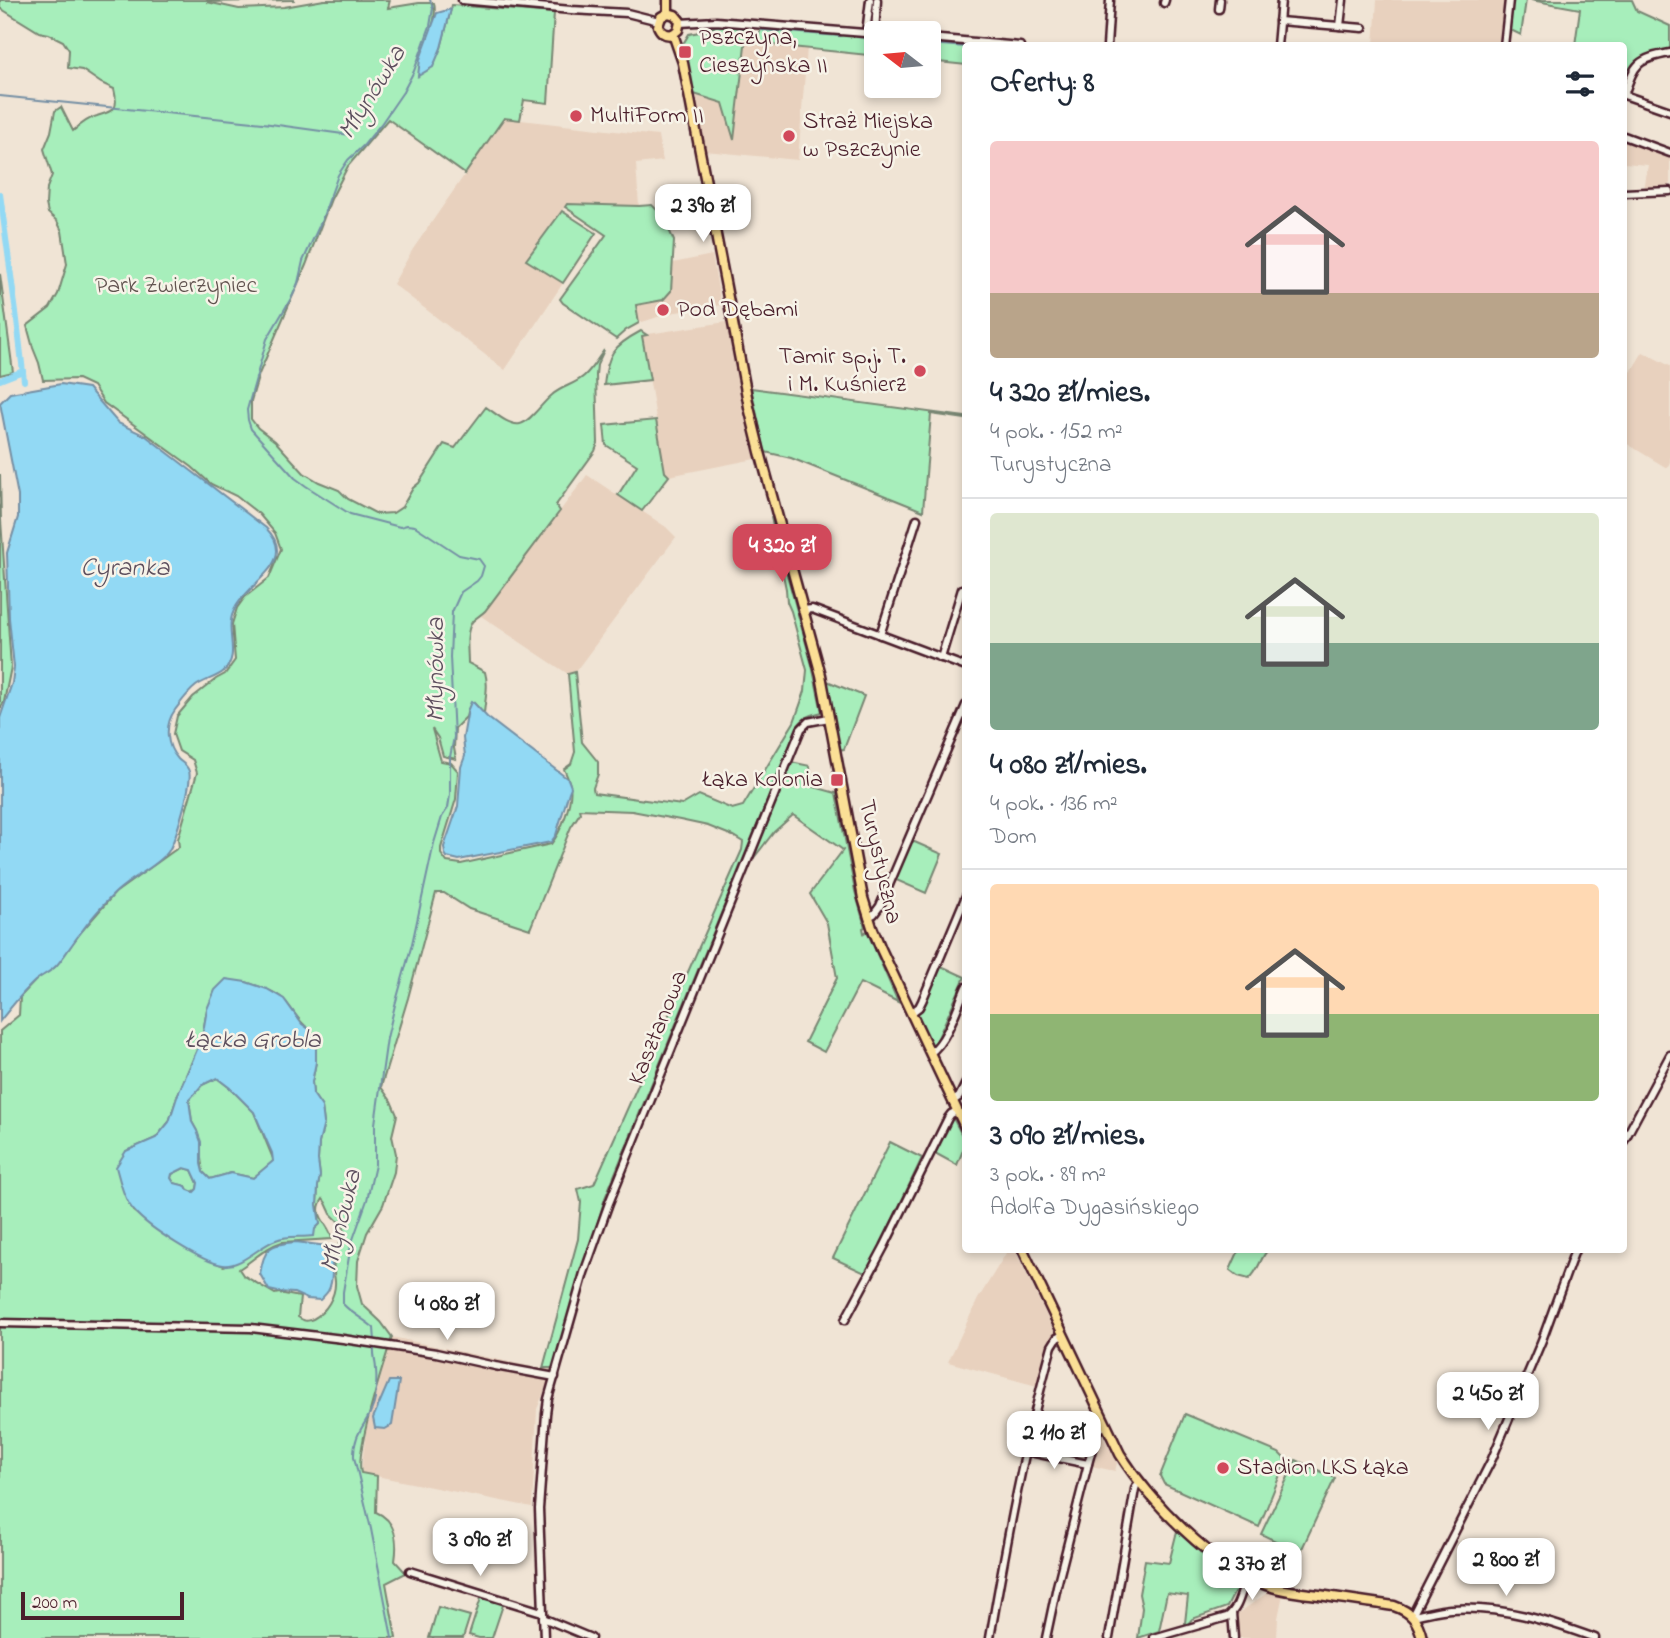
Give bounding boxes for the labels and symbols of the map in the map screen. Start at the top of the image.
place label: Pszczyna, Cieszyńska II [699,21,828,85]
north arrow [864,21,942,98]
water label: Młynówka [329,38,417,147]
marker: Pszczyna, Cieszyńska II [677,44,693,60]
place label: MultiForm II [590,99,704,134]
place label: Straż Miejska w Pszczynie [803,105,933,169]
marker: MultiForm II [568,108,584,124]
marker: Straż Miejska w Pszczynie [781,128,797,144]
pin: 2 390 zł [631,184,775,244]
park label: Park Zwierzyniec [95,269,257,305]
place label: Pod Dębami [677,293,798,328]
marker: Pod Dębami [655,302,671,318]
place label: Tamir sp.j. T. i M. Kuśnierz [778,340,907,403]
marker: Tamir sp.j. T. i M. Kuśnierz [912,363,928,379]
pin: 4 320 zł [710,524,854,584]
water label: Cyranka [80,550,170,588]
water label: Młynówka [418,617,456,722]
place label: Łąka Kolonia [702,763,823,798]
marker: Łąka Kolonia [829,772,845,788]
street label: Turystyczna [847,796,910,928]
street label: Kasztanowa [620,965,698,1091]
water label: Łącka Grobla [185,1022,322,1060]
water label: Młynówka [311,1165,373,1276]
pin: 4 080 zł [375,1282,519,1342]
pin: 2 450 zł [1416,1372,1560,1432]
pin: 2 110 zł [982,1412,1126,1471]
place label: Stadion LKS Łąka [1237,1451,1409,1486]
marker: Stadion LKS Łąka [1215,1460,1231,1476]
pin: 3 090 zł [408,1518,552,1578]
pin: 2 800 zł [1434,1538,1578,1598]
pin: 2 370 zł [1180,1542,1324,1602]
scale bar [21,1589,184,1621]

